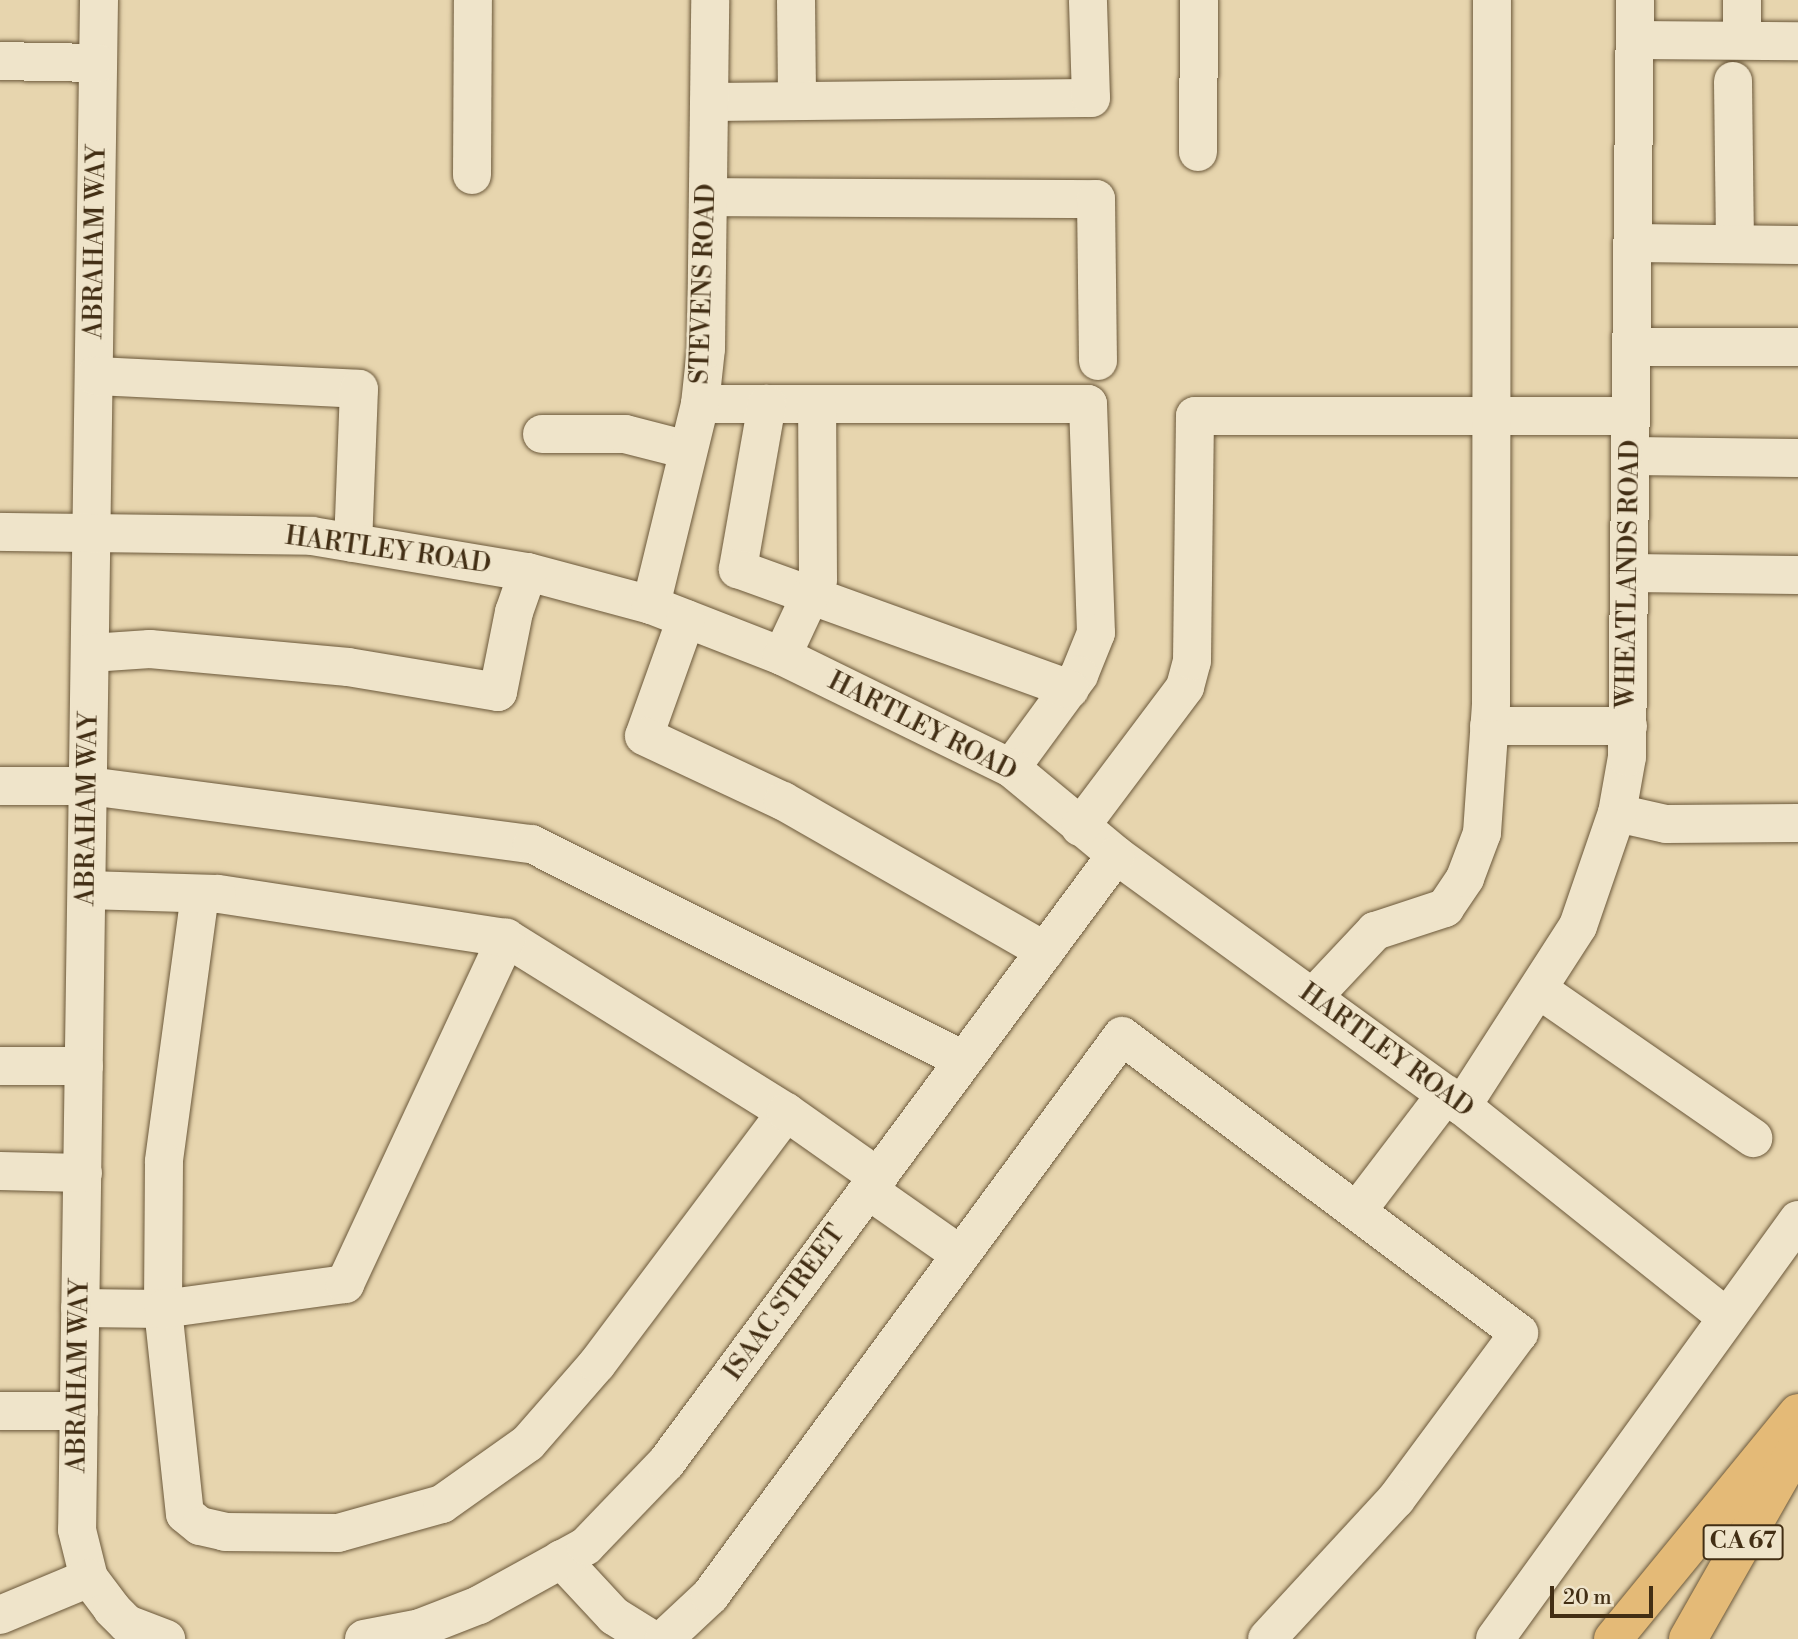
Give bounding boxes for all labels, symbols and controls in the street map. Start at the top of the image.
street label: ABRAHAM WAY [79,145,113,339]
street label: STEVENS ROAD [685,183,723,385]
street label: WHEATLANDS ROAD [1611,440,1647,708]
street label: HARTLEY ROAD [283,521,493,581]
street label: HARTLEY ROAD [823,666,1021,788]
street label: ABRAHAM WAY [71,712,105,906]
street label: HARTLEY ROAD [1293,977,1479,1125]
street label: ISAAC STREET [718,1219,852,1387]
street label: ABRAHAM WAY [62,1279,96,1473]
road number: CA 67 [1701,1522,1785,1562]
scale bar [1553,1572,1656,1616]
text: 20 m [1563,1585,1612,1611]

